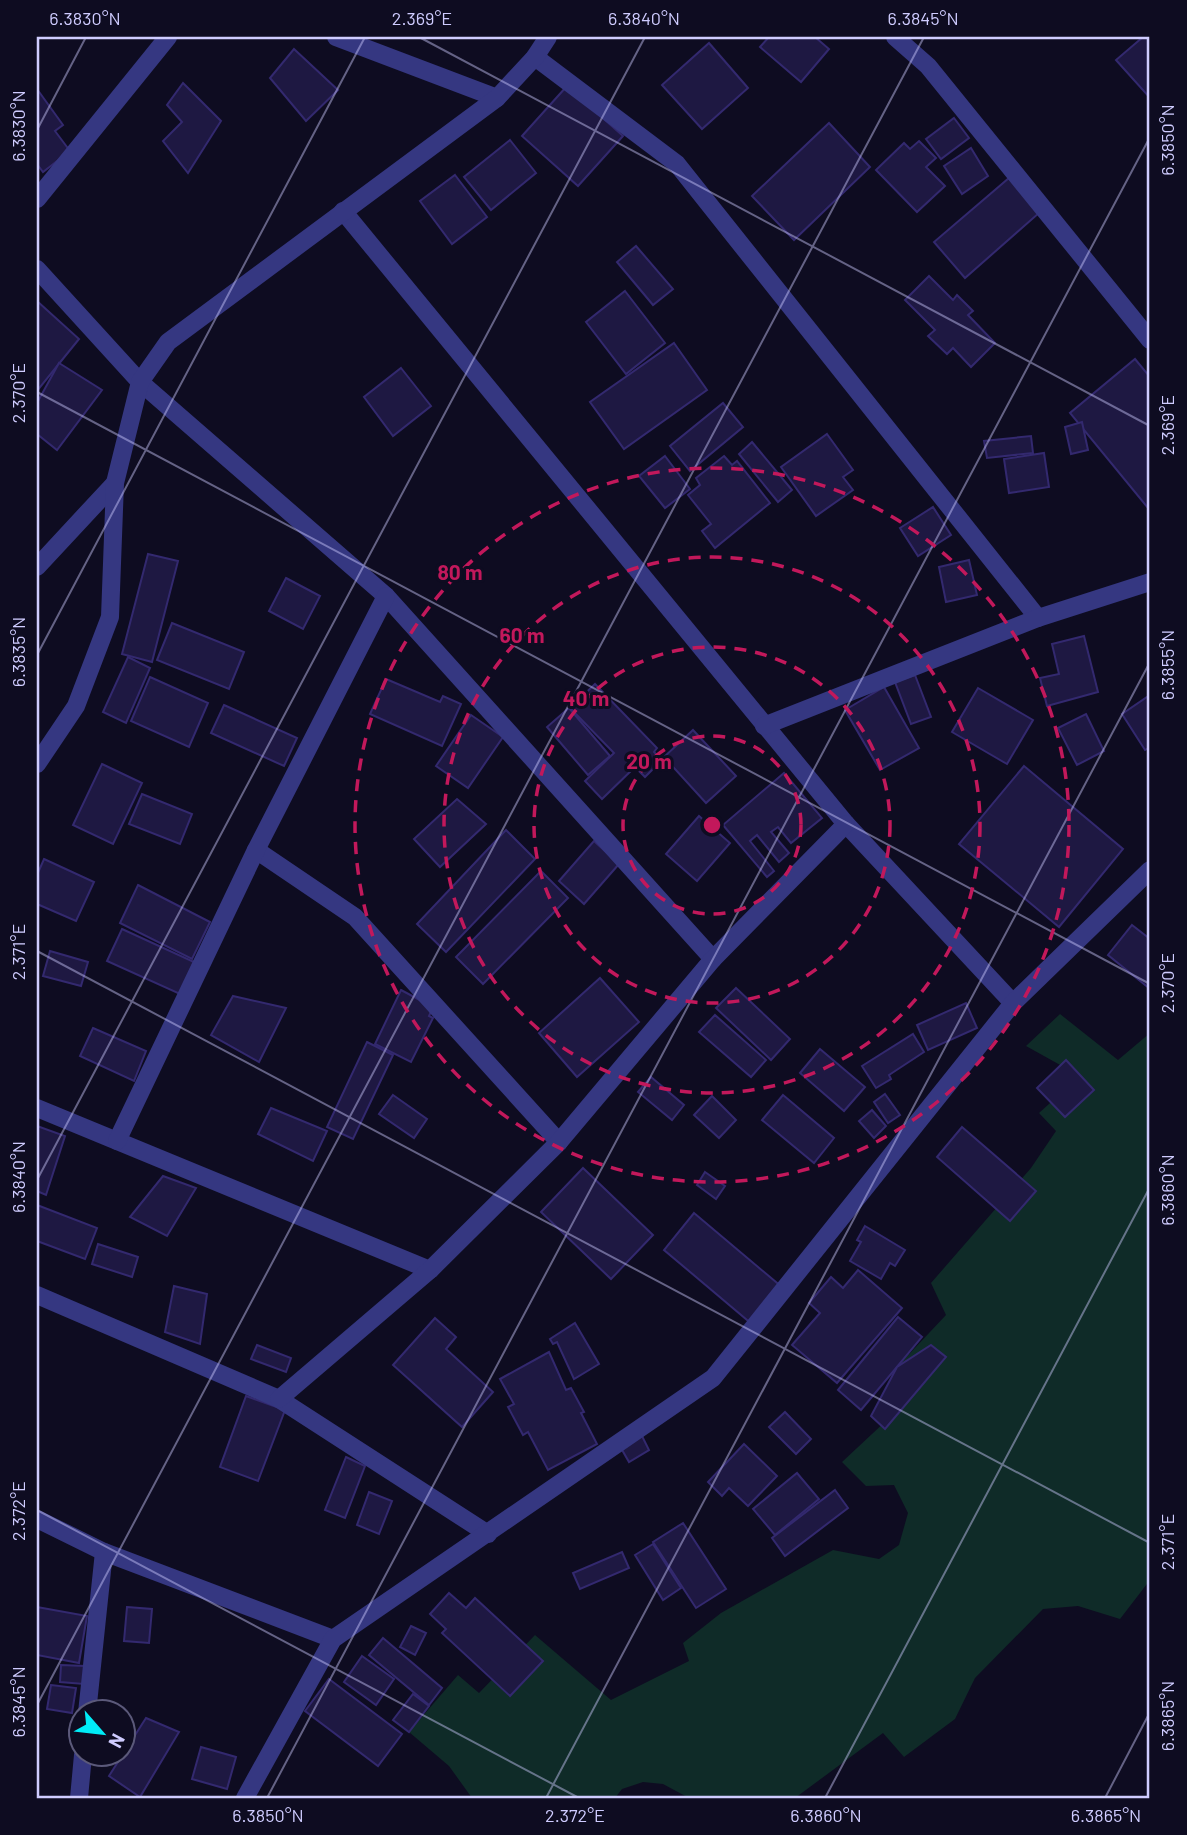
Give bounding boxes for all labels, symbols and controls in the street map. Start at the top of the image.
text: 6.3830°N [49,7,121,29]
text: 2.369°E [392,7,452,29]
text: 6.3840°N [608,7,680,29]
text: 6.3845°N [887,7,959,29]
text: 6.3830°N [7,90,29,162]
text: 6.3850°N [1156,104,1178,176]
text: 2.370°E [7,363,29,423]
text: 2.369°E [1156,395,1178,455]
text: 80 m [437,559,483,584]
text: 6.3835°N [7,617,29,687]
text: 60 m [500,622,544,647]
text: 6.3855°N [1156,630,1178,700]
text: 40 m [563,685,609,710]
text: 20 m [626,748,672,773]
centre of rings [700,813,724,837]
text: 2.371°E [7,924,29,980]
text: 2.370°E [1156,953,1178,1013]
text: 6.3840°N [7,1141,29,1213]
text: 6.3860°N [1156,1154,1178,1226]
text: 2.372°E [7,1481,29,1541]
text: 2.371°E [1156,1514,1178,1570]
text: 6.3845°N [7,1666,29,1738]
text: 6.3865°N [1156,1681,1178,1751]
north arrow [66,1699,136,1769]
text: N [104,1730,131,1752]
text: 6.3850°N [232,1804,304,1826]
text: 2.372°E [545,1804,605,1826]
text: 6.3860°N [790,1804,862,1826]
text: 6.3865°N [1071,1804,1141,1826]

